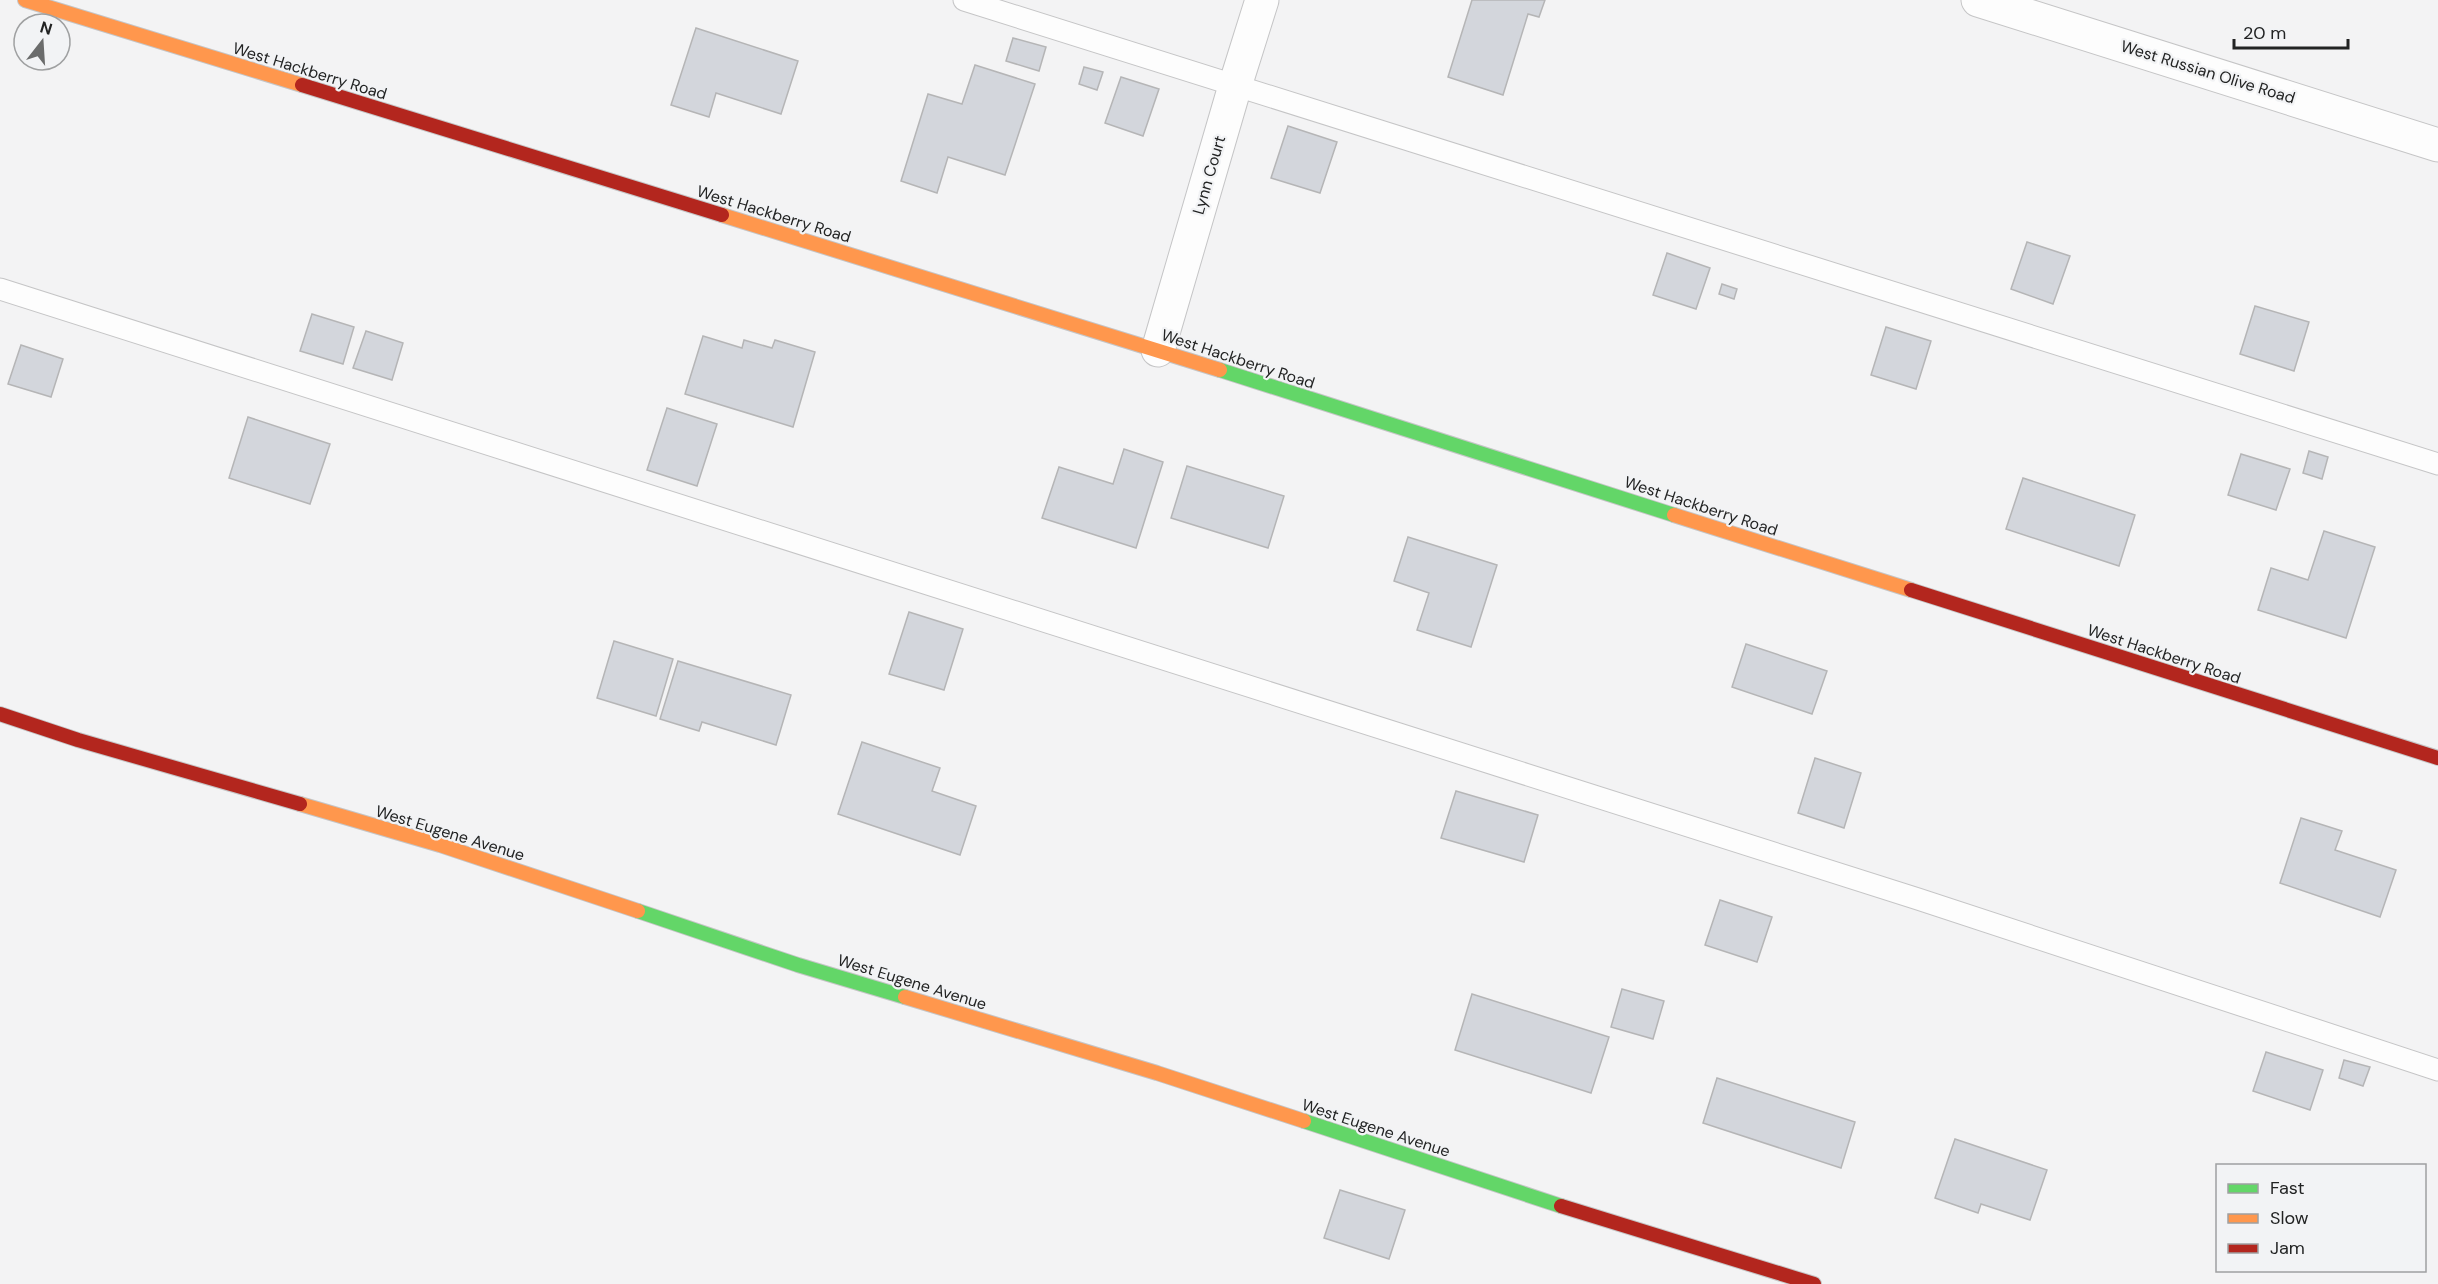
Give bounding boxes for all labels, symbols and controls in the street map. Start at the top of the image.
north arrow [12,12,72,72]
scale bar [2234,12,2348,50]
text: N [38,16,55,40]
text: 20 m [2243,21,2286,45]
street label: West Russian Olive Road [2118,35,2298,109]
street label: West Hackberry Road [230,38,390,104]
street label: Lynn Court [1188,133,1230,217]
street label: West Hackberry Road [694,181,854,247]
street label: West Hackberry Road [1159,324,1317,394]
street label: West Hackberry Road [1622,471,1780,541]
street label: West Hackberry Road [2085,619,2243,689]
street label: West Eugene Avenue [373,800,527,866]
street label: West Eugene Avenue [835,949,989,1015]
street label: West Eugene Avenue [1299,1094,1453,1162]
legend [2216,1164,2426,1272]
text: Fast [2270,1176,2305,1200]
text: Slow [2270,1206,2309,1230]
text: Jam [2270,1236,2305,1260]

